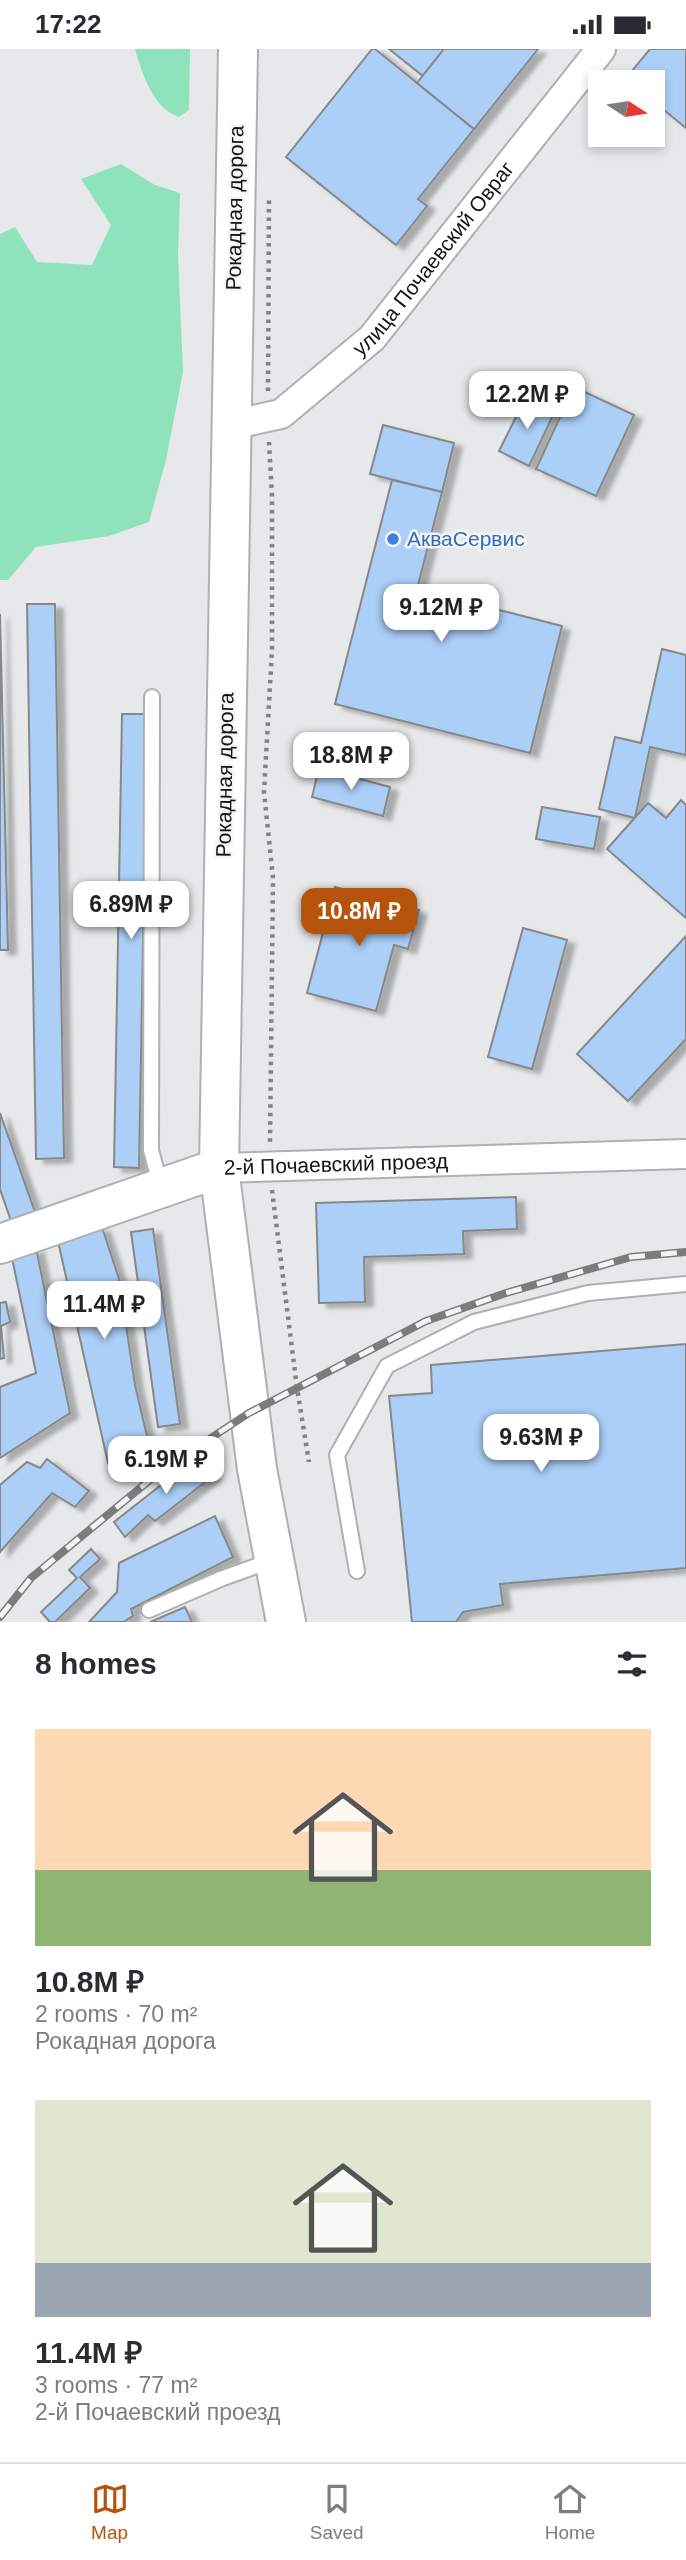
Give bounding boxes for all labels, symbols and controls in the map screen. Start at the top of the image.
text: 17:22 [35,9,102,39]
north arrow [588,70,665,147]
map controls [588,70,665,147]
street label: Рокадная дорога [222,125,247,291]
street label: улица Почаевский Овраг [348,157,518,360]
pin: 12.2M ₽ [462,371,592,431]
text: 12.2M ₽ [485,381,569,407]
place label: АкваСервис [407,527,525,550]
marker: АкваСервис [385,531,401,547]
pin: 9.12M ₽ [376,585,506,644]
text: 9.12M ₽ [399,594,483,620]
street label: Рокадная дорога [212,692,237,858]
pin: 18.8M ₽ [286,733,416,792]
text: 18.8M ₽ [309,742,393,768]
pin: 6.89M ₽ [66,881,196,941]
pin: 10.8M ₽ [294,888,424,948]
text: 6.89M ₽ [89,891,173,917]
text: 10.8M ₽ [317,898,401,924]
street label: 2-й Почаевский проезд [224,1149,448,1179]
pin: 11.4M ₽ [39,1281,169,1341]
text: 11.4M ₽ [63,1291,145,1317]
pin: 9.63M ₽ [476,1415,606,1474]
text: 9.63M ₽ [499,1424,583,1450]
pin: 6.19M ₽ [101,1437,231,1496]
text: 6.19M ₽ [124,1446,208,1472]
icon: filters [613,1645,651,1683]
text: 8 homes [35,1647,157,1680]
icon: home [280,1774,406,1900]
text: 10.8M ₽ [35,1965,144,1998]
text: 2 rooms · 70 m² [35,2001,197,2027]
text: Рокадная дорога [35,2028,216,2054]
icon: home [280,2145,406,2271]
text: 11.4M ₽ [35,2336,143,2369]
text: 3 rooms · 77 m² [35,2372,197,2398]
text: 2-й Почаевский проезд [35,2399,280,2425]
tab: Map [91,2480,129,2544]
tab: Saved [310,2480,364,2544]
tab: Home [545,2480,595,2544]

